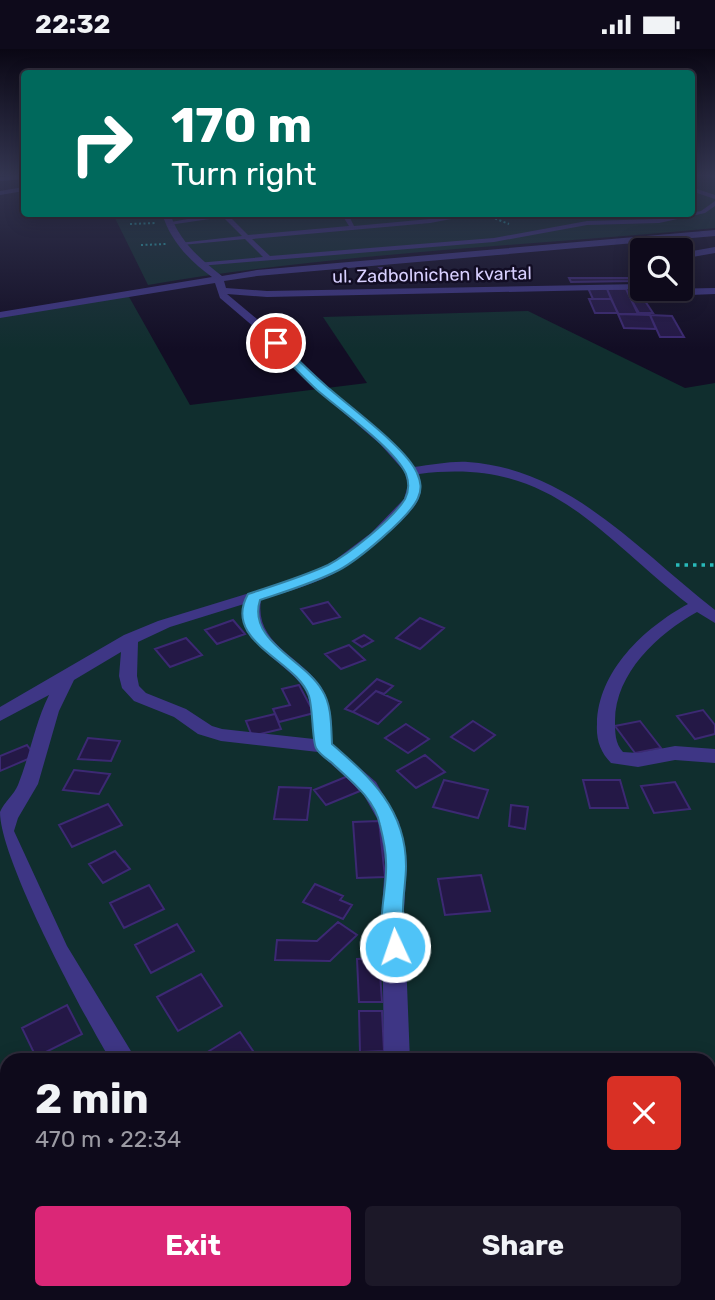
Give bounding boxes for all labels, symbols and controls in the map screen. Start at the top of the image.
text: 22:32 [35,9,110,40]
text: 170 m [171,96,312,154]
icon: right [56,98,147,189]
text: Turn right [171,155,316,193]
map controls [630,238,693,301]
button: search [630,238,693,301]
street label: ul. Zadbolnichen kvartal [332,262,532,288]
pin [246,313,306,373]
icon: arrive [257,324,295,362]
position arrow [358,910,432,984]
text: 2 min [35,1074,149,1124]
button: close [607,1076,681,1150]
text: 470 m · 22:34 [35,1125,181,1153]
button: Exit [35,1206,351,1286]
button: Share [365,1206,681,1286]

